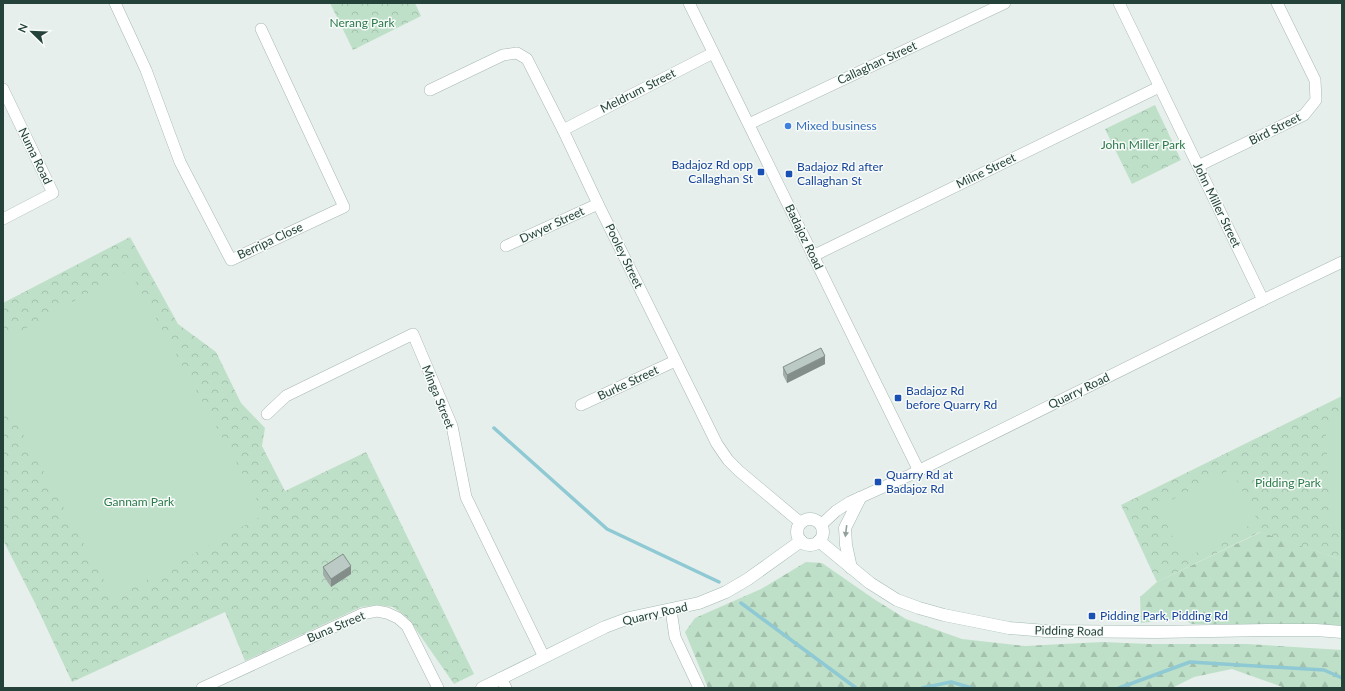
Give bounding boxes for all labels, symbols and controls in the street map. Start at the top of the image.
north arrow [12,12,52,52]
park label: Nerang Park [330,15,395,30]
text: N [15,21,30,34]
street label: Callaghan Street [835,37,920,87]
street label: Meldrum Street [598,65,679,116]
street label: Bird Street [1246,109,1304,148]
place label: Mixed business [796,118,877,133]
marker: Mixed business [783,121,793,131]
street label: Numa Road [15,125,56,187]
park label: John Miller Park [1101,137,1186,152]
street label: Milne Street [954,149,1019,191]
place label: Badajoz Rd opp Callaghan St [671,157,754,186]
place label: Badajoz Rd after Callaghan St [797,159,884,188]
street label: John Miller Street [1190,160,1245,250]
marker: Badajoz Rd opp Callaghan St [756,167,766,177]
marker: Badajoz Rd after Callaghan St [784,169,794,179]
street label: Badajoz Road [782,202,827,272]
street label: Dwyer Street [517,203,587,246]
street label: Berripa Close [235,219,305,262]
street label: Pooley Street [602,221,647,291]
street label: Burke Street [595,362,661,403]
street label: Minga Street [419,363,458,432]
street label: Quarry Road [1046,369,1112,412]
place label: Badajoz Rd before Quarry Rd [906,383,997,412]
marker: Badajoz Rd before Quarry Rd [893,393,903,403]
place label: Quarry Rd at Badajoz Rd [886,467,954,496]
park label: Pidding Park [1255,475,1322,490]
marker: Quarry Rd at Badajoz Rd [873,477,883,487]
park label: Gannam Park [104,494,175,509]
one-way arrow [843,525,849,538]
street label: Quarry Road [621,599,689,628]
street label: Buna Street [304,607,368,645]
place label: Pidding Park, Pidding Rd [1100,608,1228,623]
marker: Pidding Park, Pidding Rd [1087,611,1097,621]
street label: Pidding Road [1034,622,1104,639]

